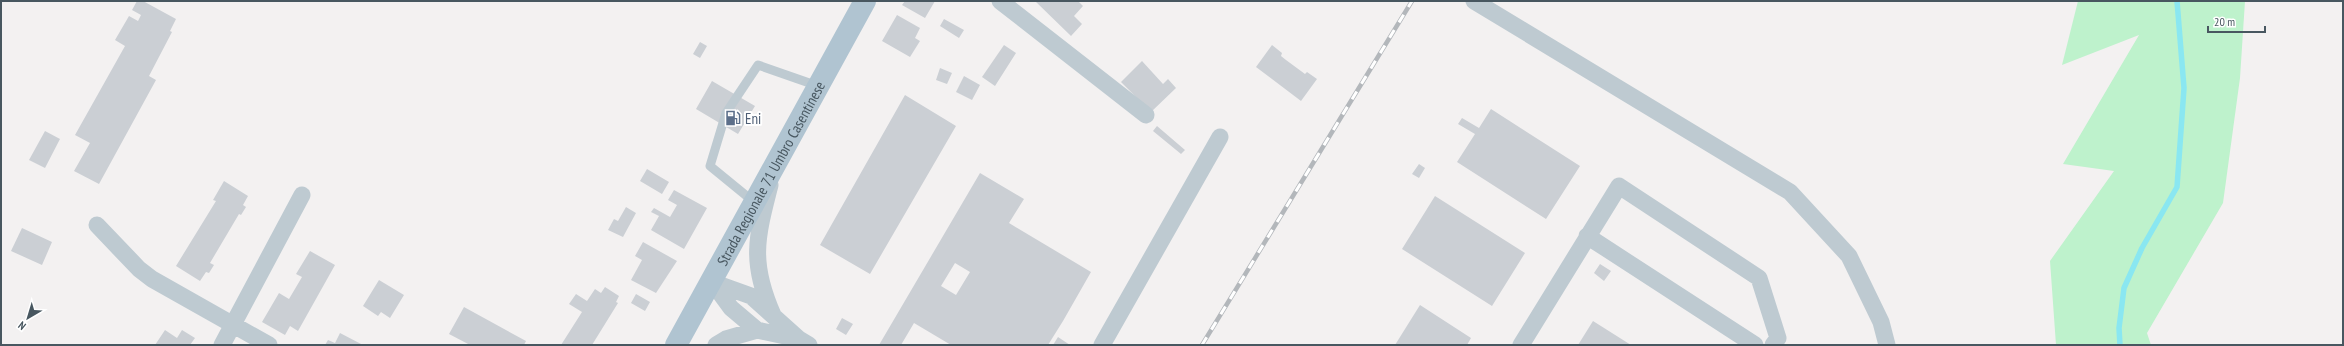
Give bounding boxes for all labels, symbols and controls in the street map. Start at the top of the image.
scale bar [2208,8,2265,34]
text: 20 m [2214,14,2235,29]
street label: Strada Regionale 71 Umbro Casentinese [712,78,829,269]
fuel station icon: Eni [724,109,742,127]
place label: Eni [745,109,761,128]
north arrow [8,298,48,338]
text: N [15,319,28,333]

